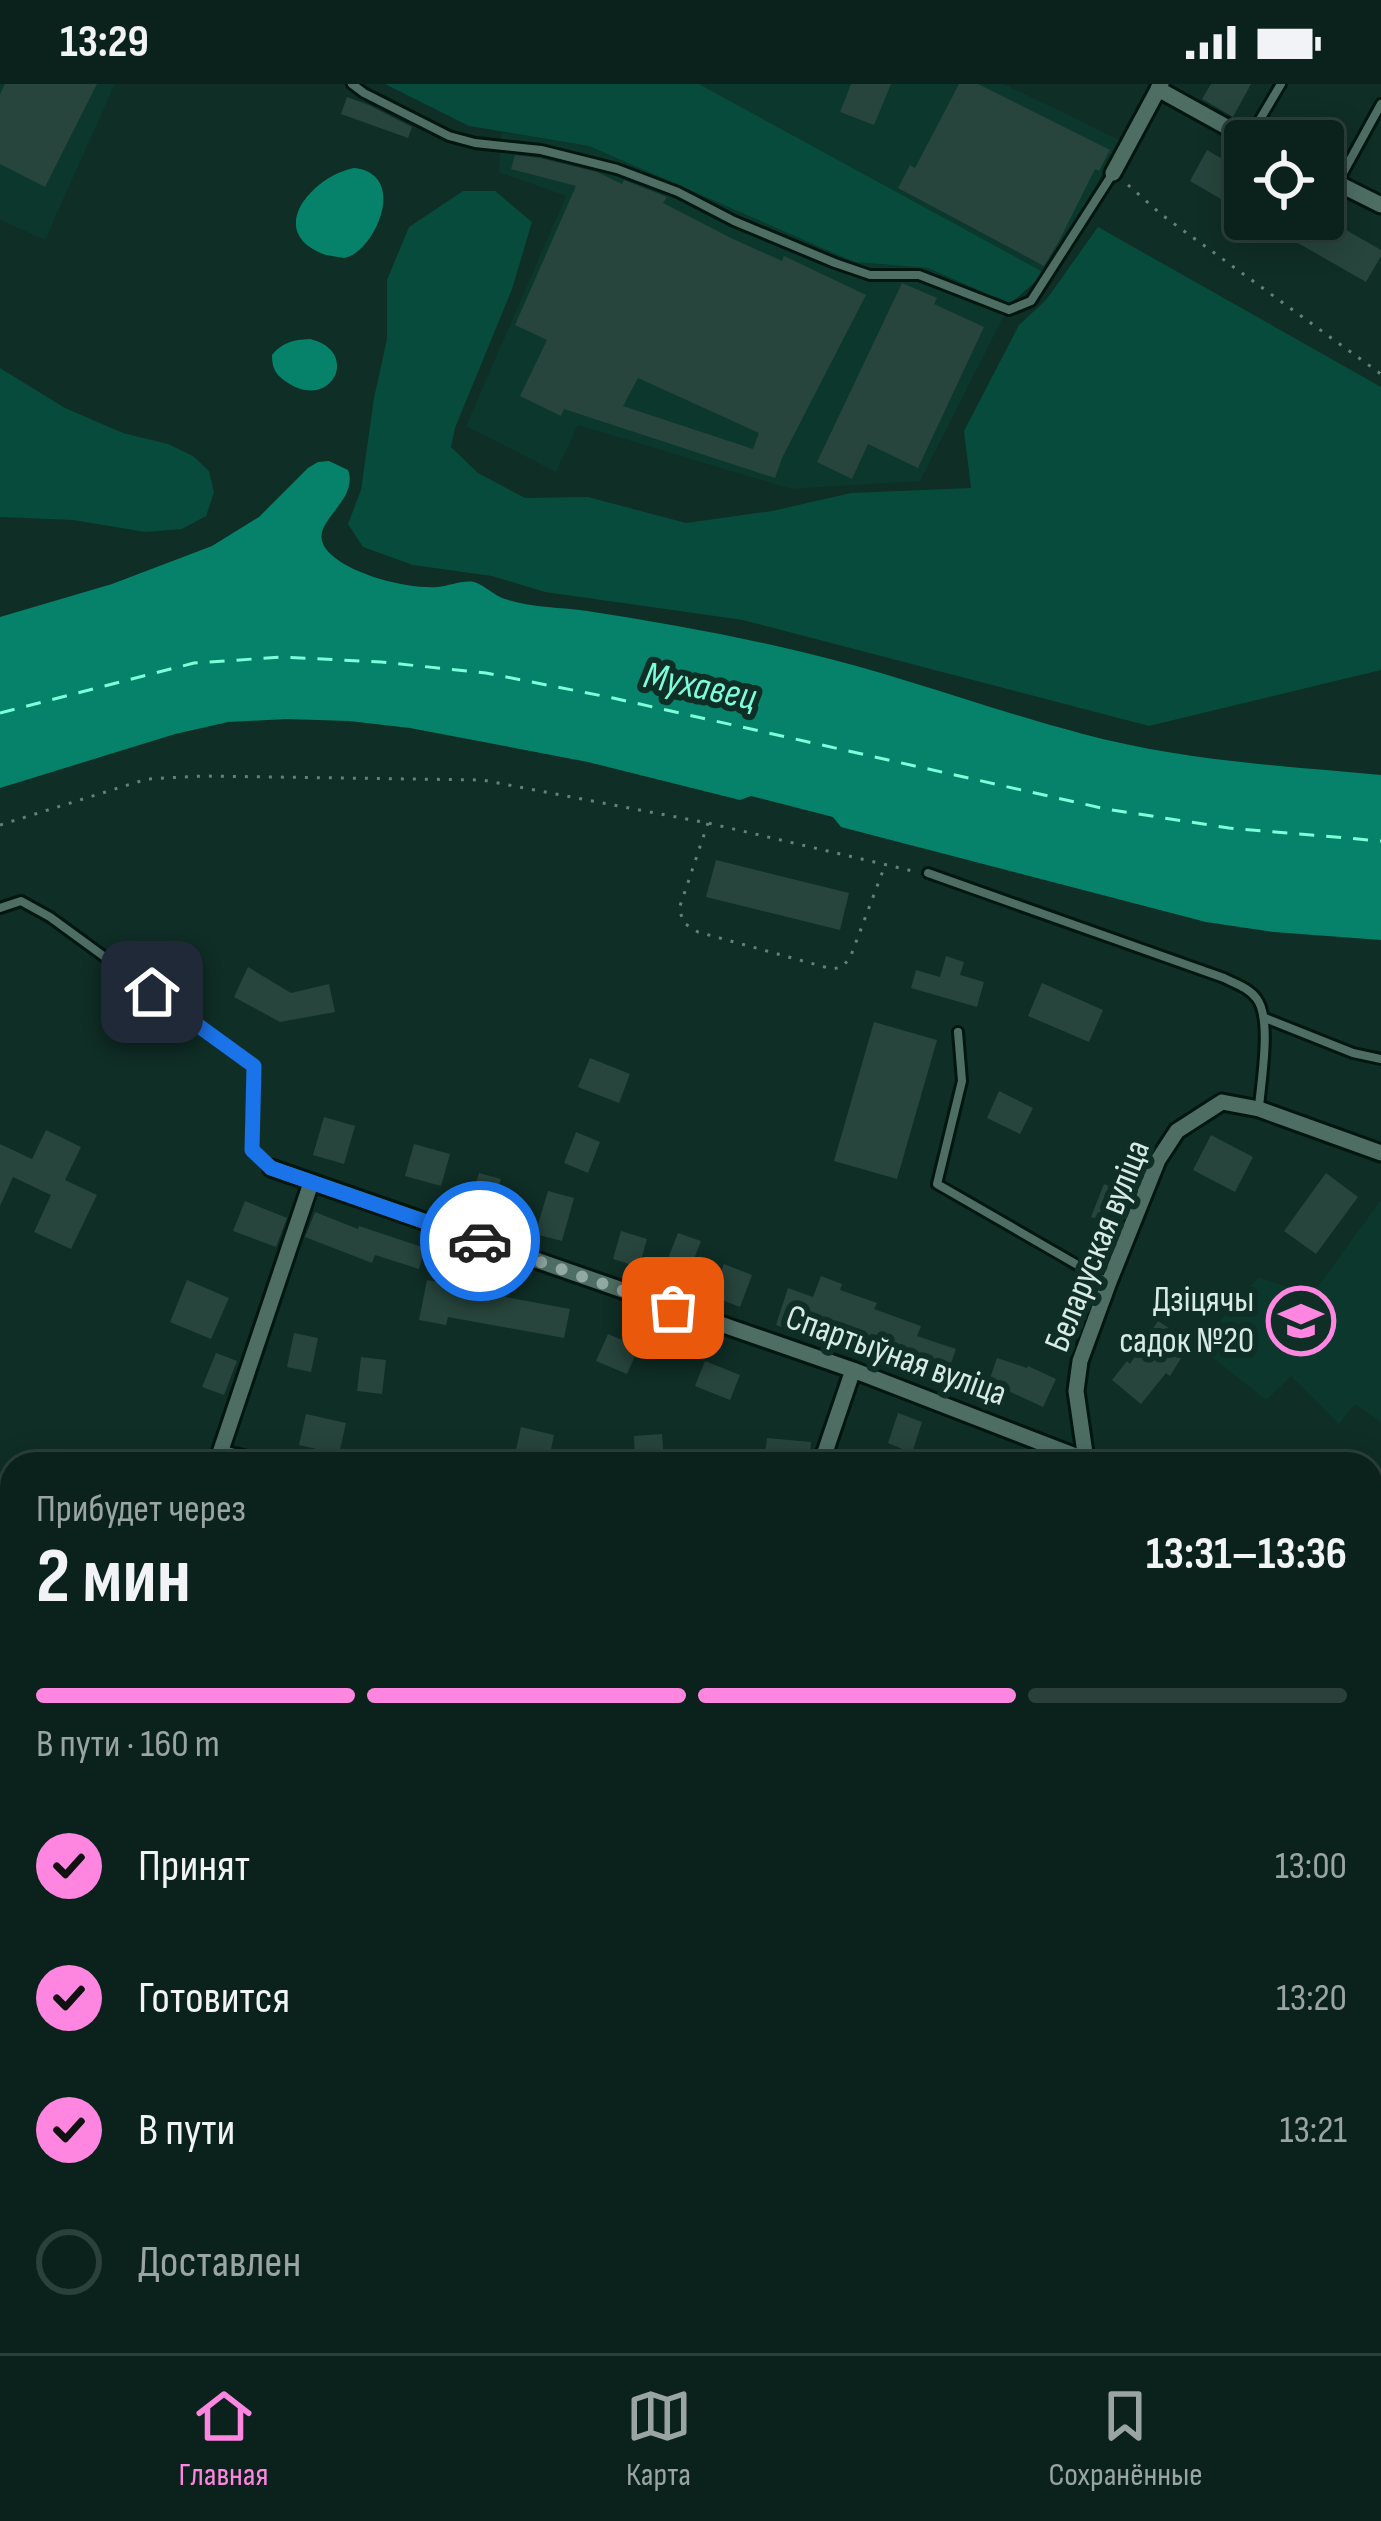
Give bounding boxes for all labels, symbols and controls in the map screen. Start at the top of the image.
text: 13:29 [60,15,149,70]
map controls [1224,120,1344,240]
button: locate [1224,120,1344,240]
water label: Мухавец [639,652,761,722]
pin [101,941,203,1043]
icon: home [119,959,185,1025]
street label: Беларуская вуліца [1036,1134,1160,1358]
courier [420,1181,540,1301]
icon: car [447,1208,513,1274]
pin [622,1257,724,1359]
icon: bag [640,1275,706,1341]
place label: Дзіцячы садок №20 [1119,1279,1254,1363]
school or university icon: Дзіцячы садок №20 [1266,1286,1336,1356]
street label: Спартыўная вуліца [780,1296,1012,1416]
text: Прибудет через [36,1486,246,1533]
text: 13:31–13:36 [1146,1527,1347,1582]
text: 2 мин [36,1531,191,1624]
text: В пути · 160 m [36,1721,220,1768]
icon: check [36,1833,102,1899]
text: Принят [138,1839,250,1894]
text: 13:00 [1275,1843,1347,1890]
icon: check [36,1965,102,2031]
text: Готовится [138,1971,290,2026]
text: 13:20 [1276,1975,1347,2022]
icon: check [36,2097,102,2163]
text: В пути [138,2103,235,2158]
text: 13:21 [1280,2107,1347,2154]
text: Доставлен [138,2235,301,2290]
tab: Главная [178,2383,269,2495]
tab: Карта [626,2383,692,2495]
tab: Сохранённые [1048,2383,1202,2495]

